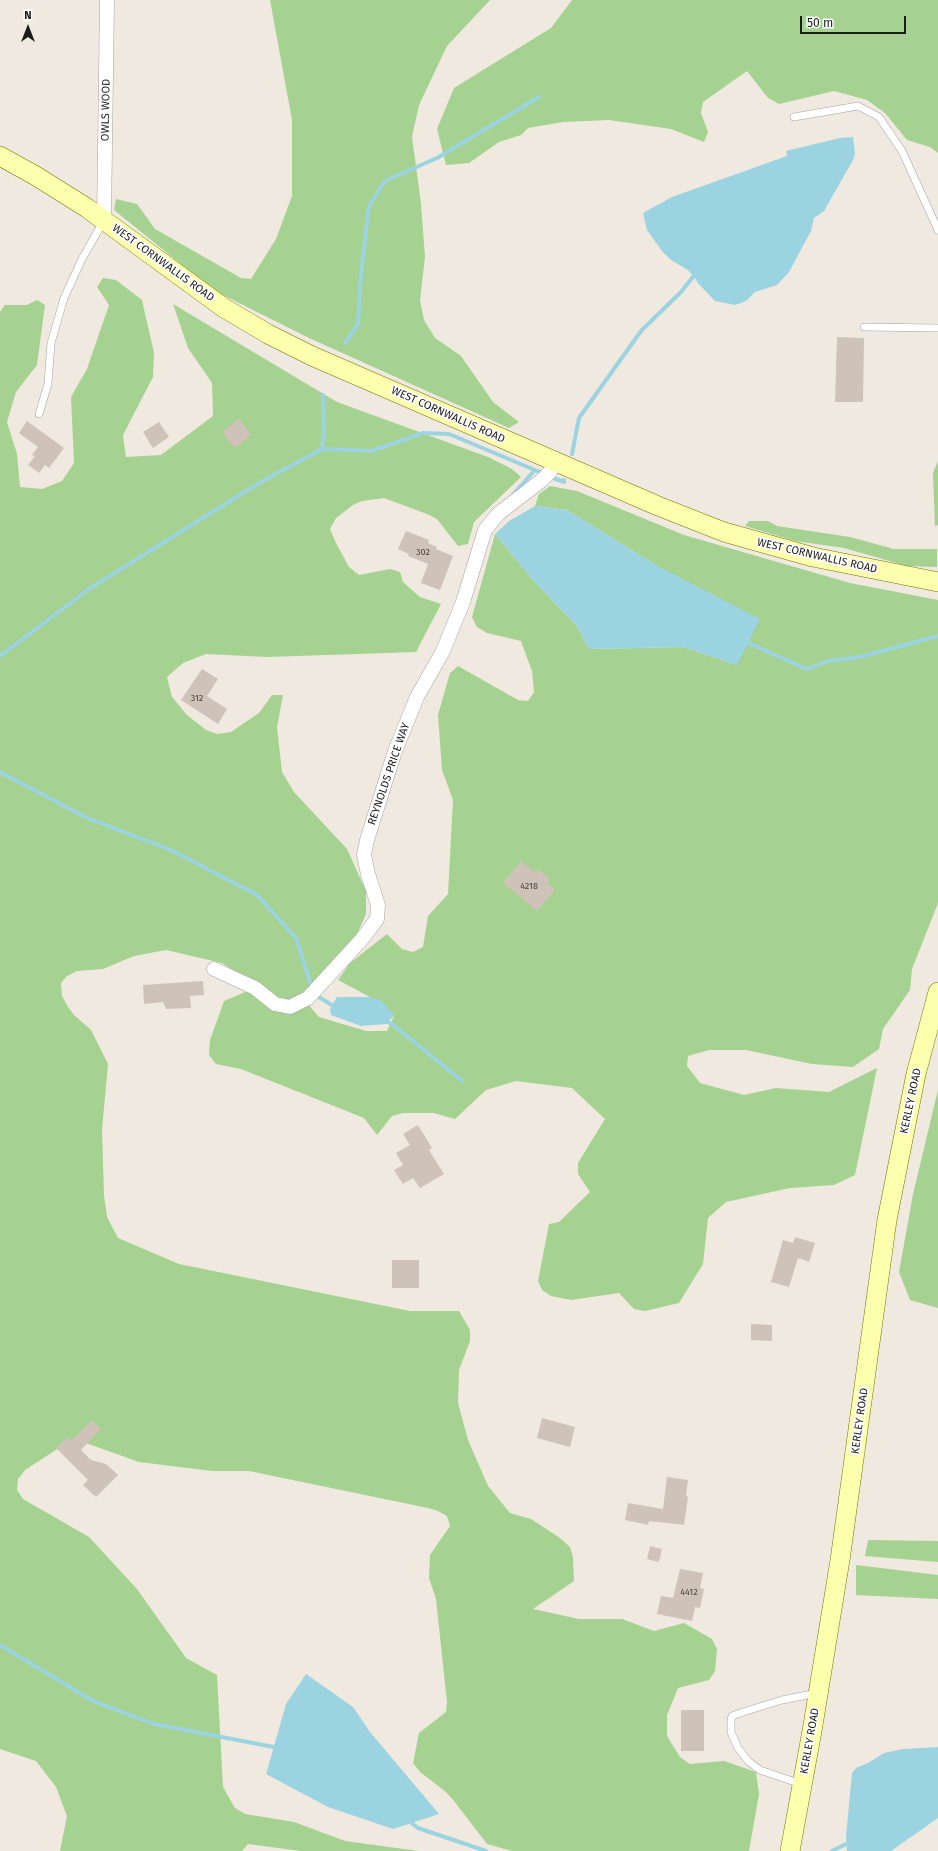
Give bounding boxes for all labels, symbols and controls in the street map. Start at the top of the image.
north arrow [8,8,48,48]
scale bar [802,8,908,34]
text: N [24,9,32,22]
text: 50 m [807,16,833,30]
street label: OWLS WOOD [99,79,113,141]
street label: WEST CORNWALLIS ROAD [109,222,217,304]
street label: WEST CORNWALLIS ROAD [389,384,507,446]
street label: WEST CORNWALLIS ROAD [756,536,878,576]
house number: 302 [416,547,430,557]
house number: 312 [191,693,203,703]
street label: REYNOLDS PRICE WAY [365,721,413,827]
house number: 4218 [520,881,538,891]
street label: KERLEY ROAD [898,1067,924,1135]
street label: KERLEY ROAD [849,1387,871,1455]
house number: 4412 [680,1587,698,1597]
street label: KERLEY ROAD [798,1707,822,1775]

